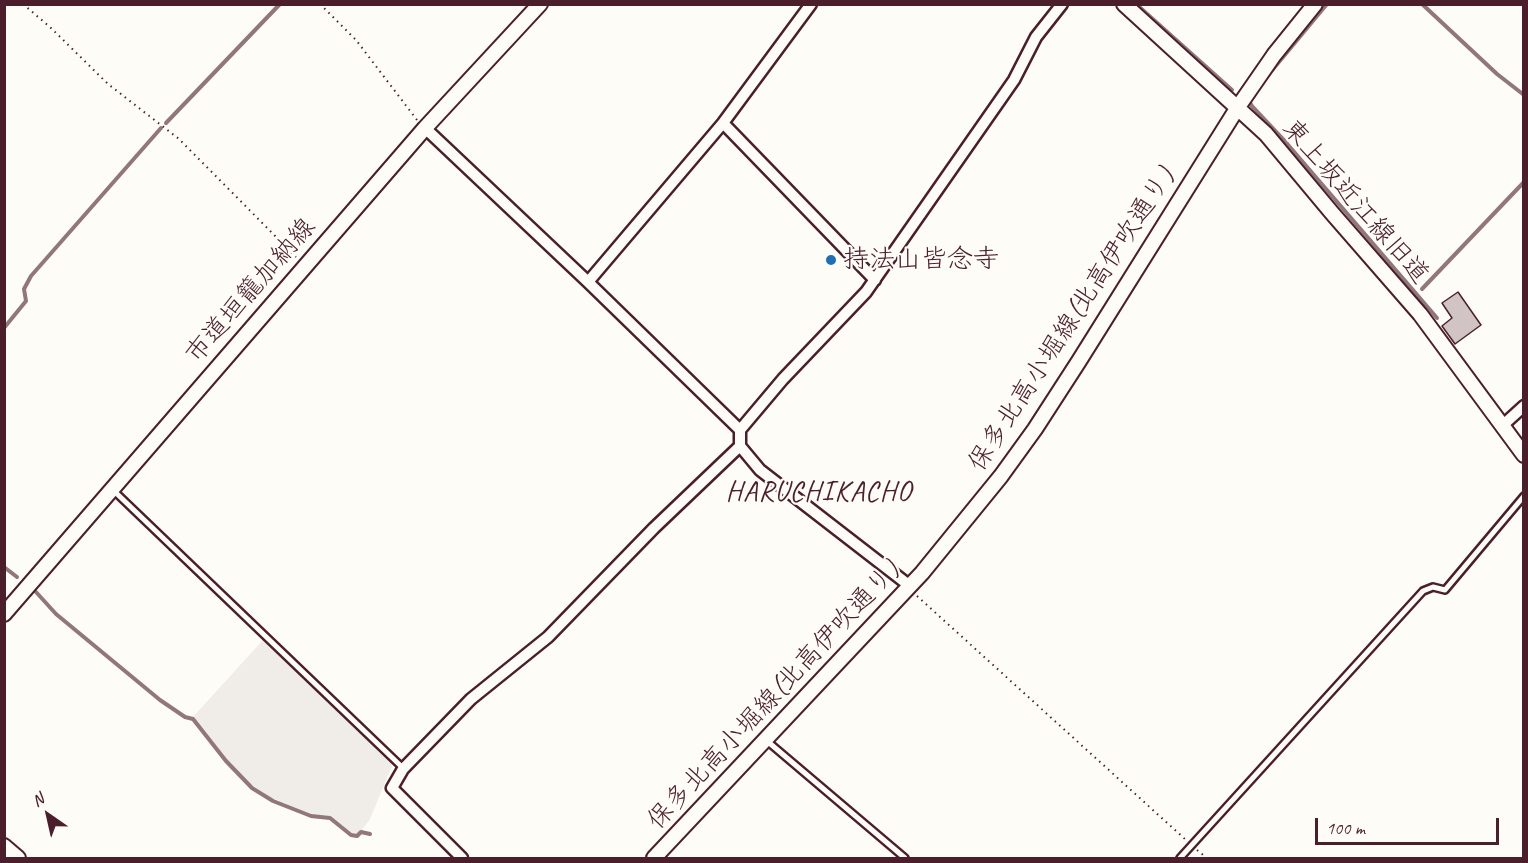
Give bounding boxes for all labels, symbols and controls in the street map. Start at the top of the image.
street label: 東上坂近江線旧道 [1275,113,1435,291]
street label: 保多北高小堀線(北高伊吹通り) [962,163,1182,477]
street label: 市道垣籠加納線 [180,212,322,370]
place label: 持法山皆念寺 [843,244,999,276]
marker: 持法山皆念寺 [824,253,838,267]
district label: HARUCHIKACHO [726,476,912,510]
street label: 保多北高小堀線(北高伊吹通り) [641,555,907,837]
north arrow [18,785,78,845]
text: N [28,789,48,811]
scale bar [1318,806,1502,844]
text: 100 m [1326,817,1365,839]

